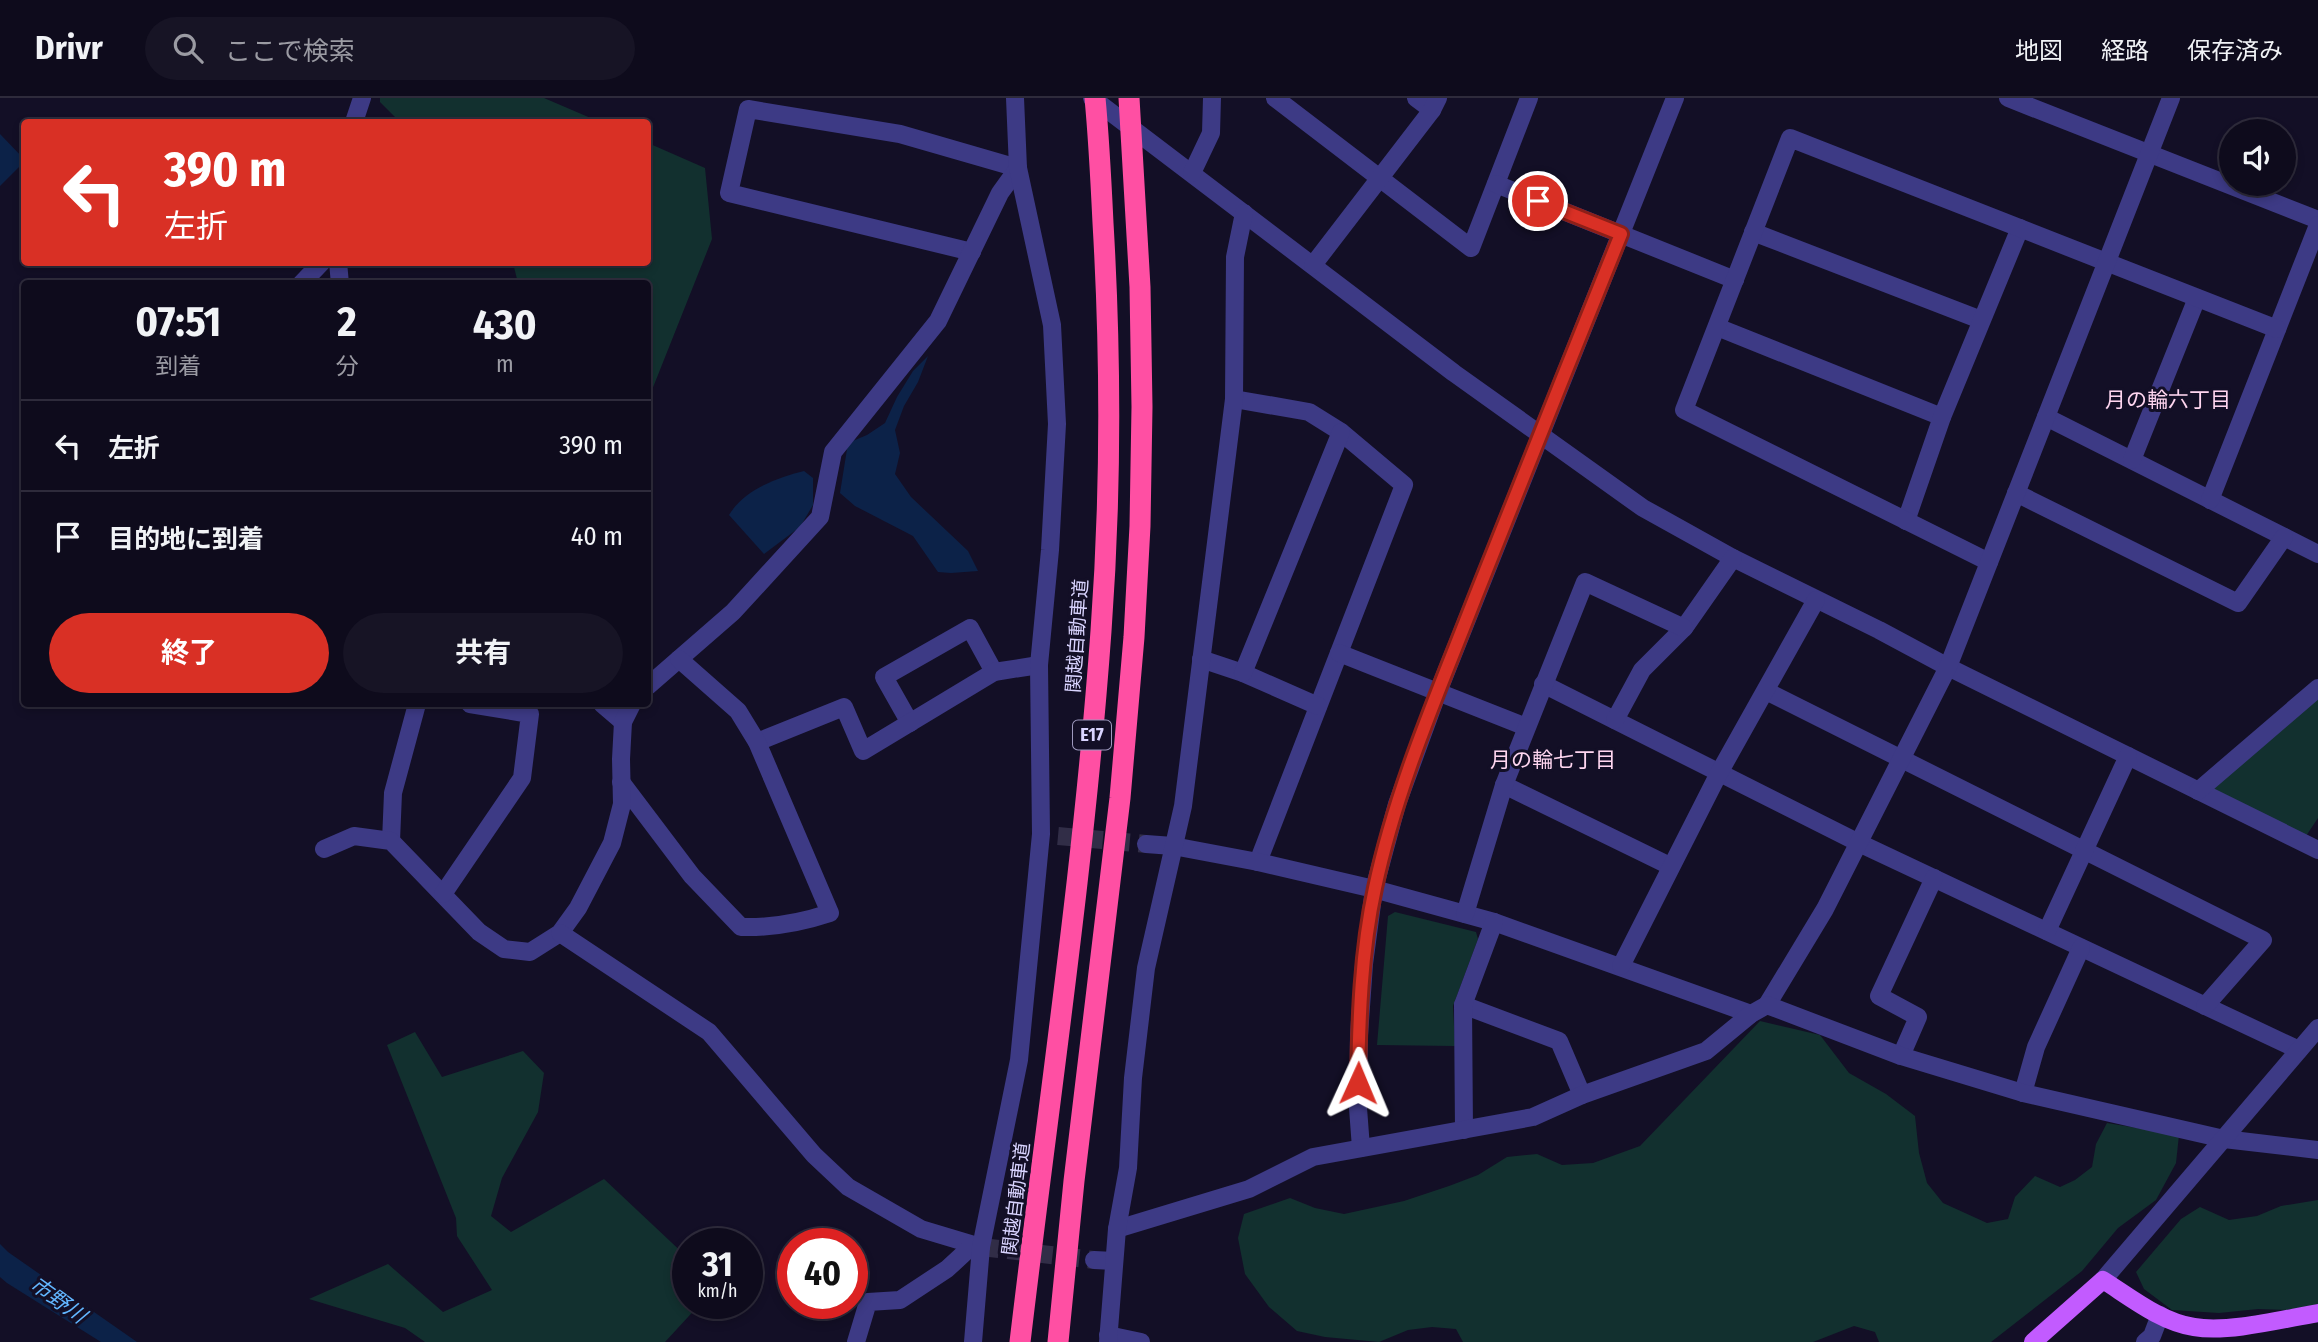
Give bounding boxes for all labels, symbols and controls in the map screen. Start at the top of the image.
search box [145,17,635,80]
text: Drivr [35,28,103,68]
icon: search [169,29,207,67]
text: ここで検索 [225,36,355,67]
text: 地図 [2015,37,2063,65]
text: 経路 [2101,37,2149,65]
text: 保存済み [2187,37,2283,65]
map controls [2219,119,2296,196]
button: sound [2219,119,2296,196]
text: 390 m [164,140,286,199]
icon: left [49,147,140,238]
pin [1508,171,1568,231]
icon: arrive [1519,182,1557,220]
text: 左折 [164,207,228,245]
text: 07:51 [135,297,221,347]
text: 2 [337,297,357,347]
text: 430 [473,300,537,350]
text: m [496,350,514,378]
text: 到着 [155,352,201,380]
text: 分 [336,352,359,380]
district label: 月の輪六丁目 [2105,387,2231,413]
icon: left [49,427,87,465]
text: 390 m [559,430,623,461]
text: 左折 [108,433,160,464]
icon: arrive [49,518,87,556]
text: 40 m [571,521,623,552]
text: 目的地に到着 [108,524,264,555]
street label: 関越自動車道 [1062,578,1092,694]
button: 終了 [49,613,329,693]
button: 共有 [343,613,623,693]
road number: E17 [1073,720,1111,750]
district label: 月の輪七丁目 [1490,747,1616,773]
position arrow [1321,1046,1395,1120]
street label: 関越自動車道 [998,1141,1034,1257]
speed limit sign: 40 [777,1228,868,1319]
text: 31 [702,1243,733,1285]
water label: 市野川 [25,1271,93,1330]
text: km/h [697,1280,738,1302]

